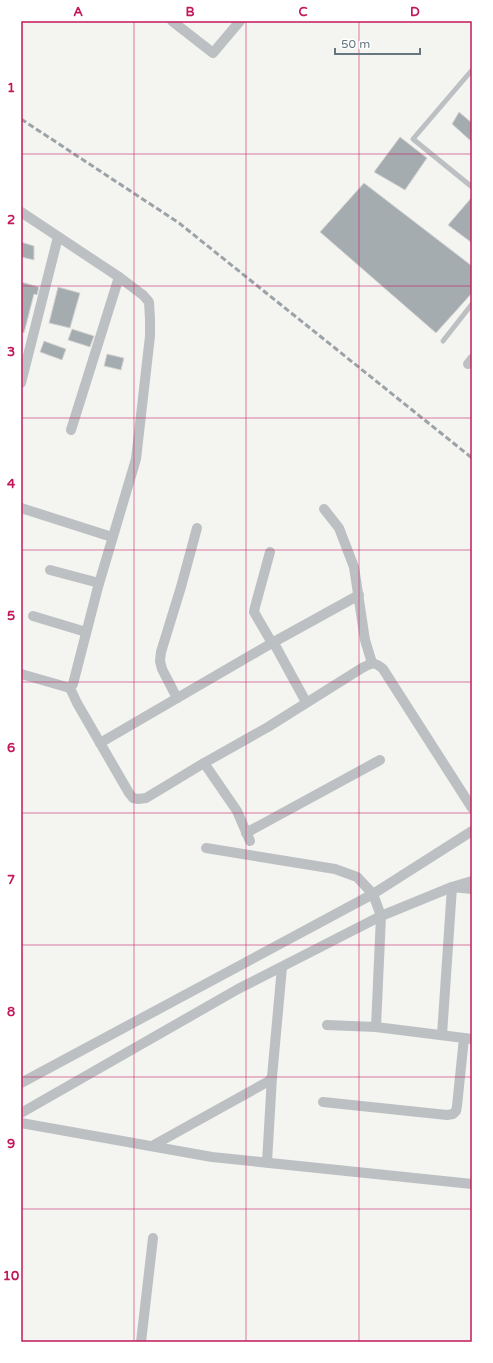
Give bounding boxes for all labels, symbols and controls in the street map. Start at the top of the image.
text: A [73,4,83,20]
text: B [185,4,195,20]
text: C [298,4,308,20]
text: D [410,4,420,20]
scale bar [335,30,420,56]
text: 50 m [341,37,370,51]
text: 1 [7,80,15,96]
text: 2 [7,212,15,228]
text: 3 [7,344,15,360]
text: 4 [7,476,16,492]
text: 5 [7,608,15,624]
text: 6 [7,740,15,756]
text: 7 [7,872,15,888]
text: 8 [7,1004,15,1020]
text: 9 [7,1136,15,1152]
text: 10 [3,1268,19,1284]

